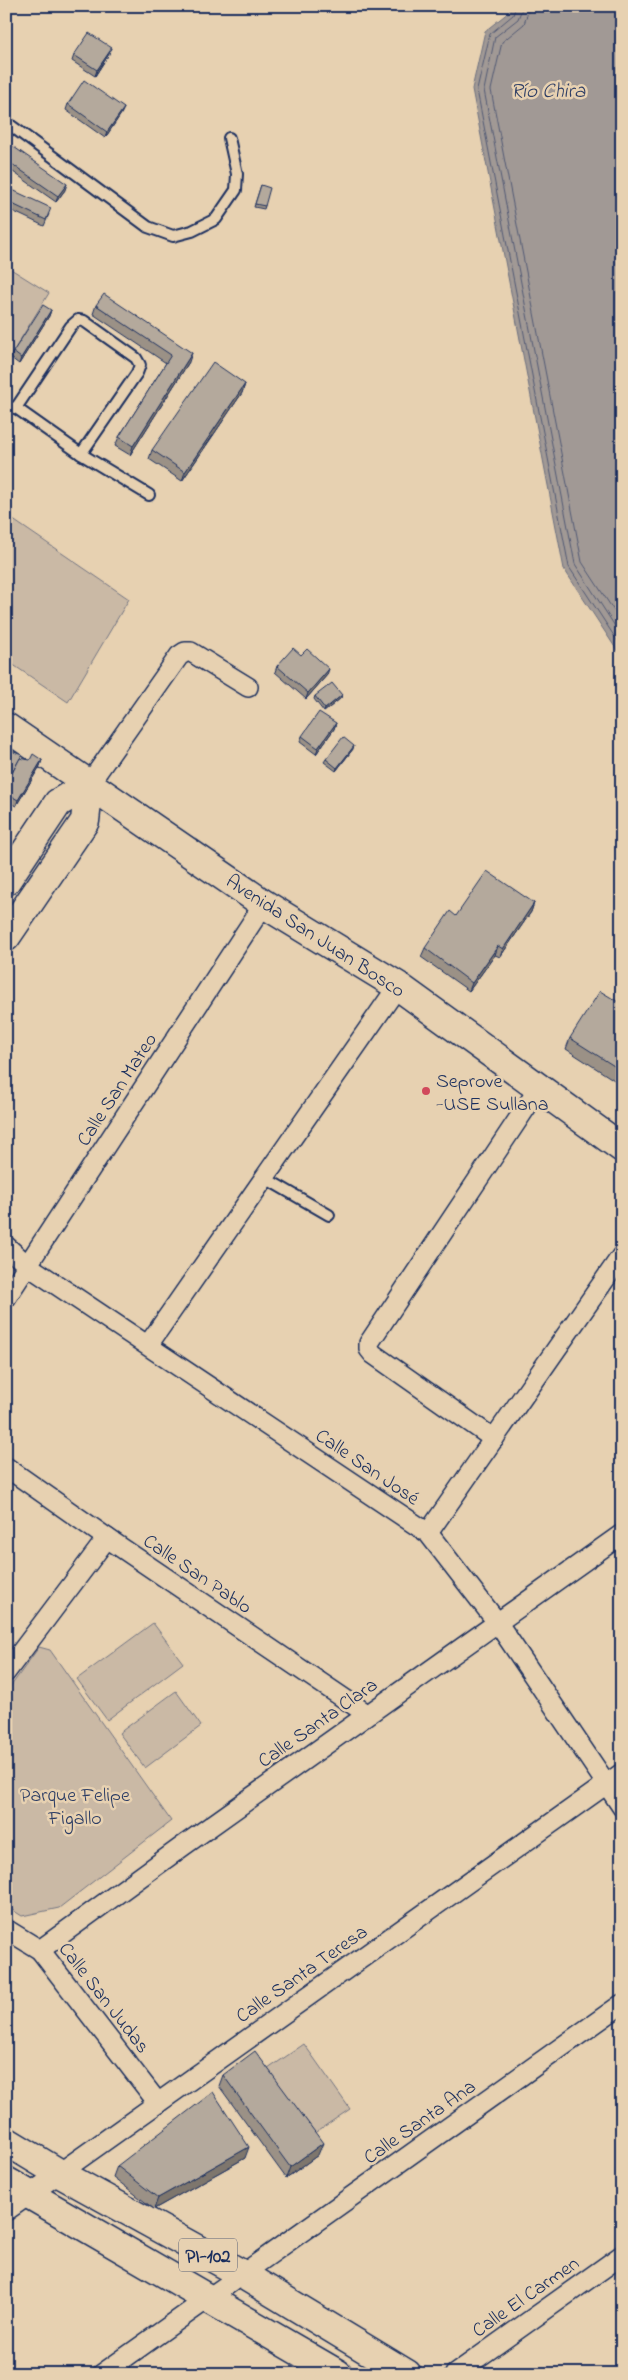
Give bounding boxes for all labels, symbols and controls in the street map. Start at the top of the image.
water label: Río Chira [511,77,586,107]
street label: Avenida San Juan Bosco [219,868,410,1006]
street label: Calle San Mateo [71,1028,166,1153]
place label: Seprove -USE Sullana [436,1068,549,1120]
marker: Seprove -USE Sullana [420,1085,432,1097]
street label: Calle San José [309,1422,425,1514]
street label: Calle San Pablo [136,1528,257,1622]
street label: Calle Santa Clara [253,1672,384,1776]
park label: Parque Felipe Figallo [20,1782,130,1835]
street label: Calle Santa Teresa [231,1919,374,2031]
street label: Calle San Judas [50,1937,156,2060]
street label: Calle Santa Ana [358,2073,483,2173]
road number: PI-102 [179,2238,237,2272]
street label: Calle El Carmen [467,2250,586,2346]

